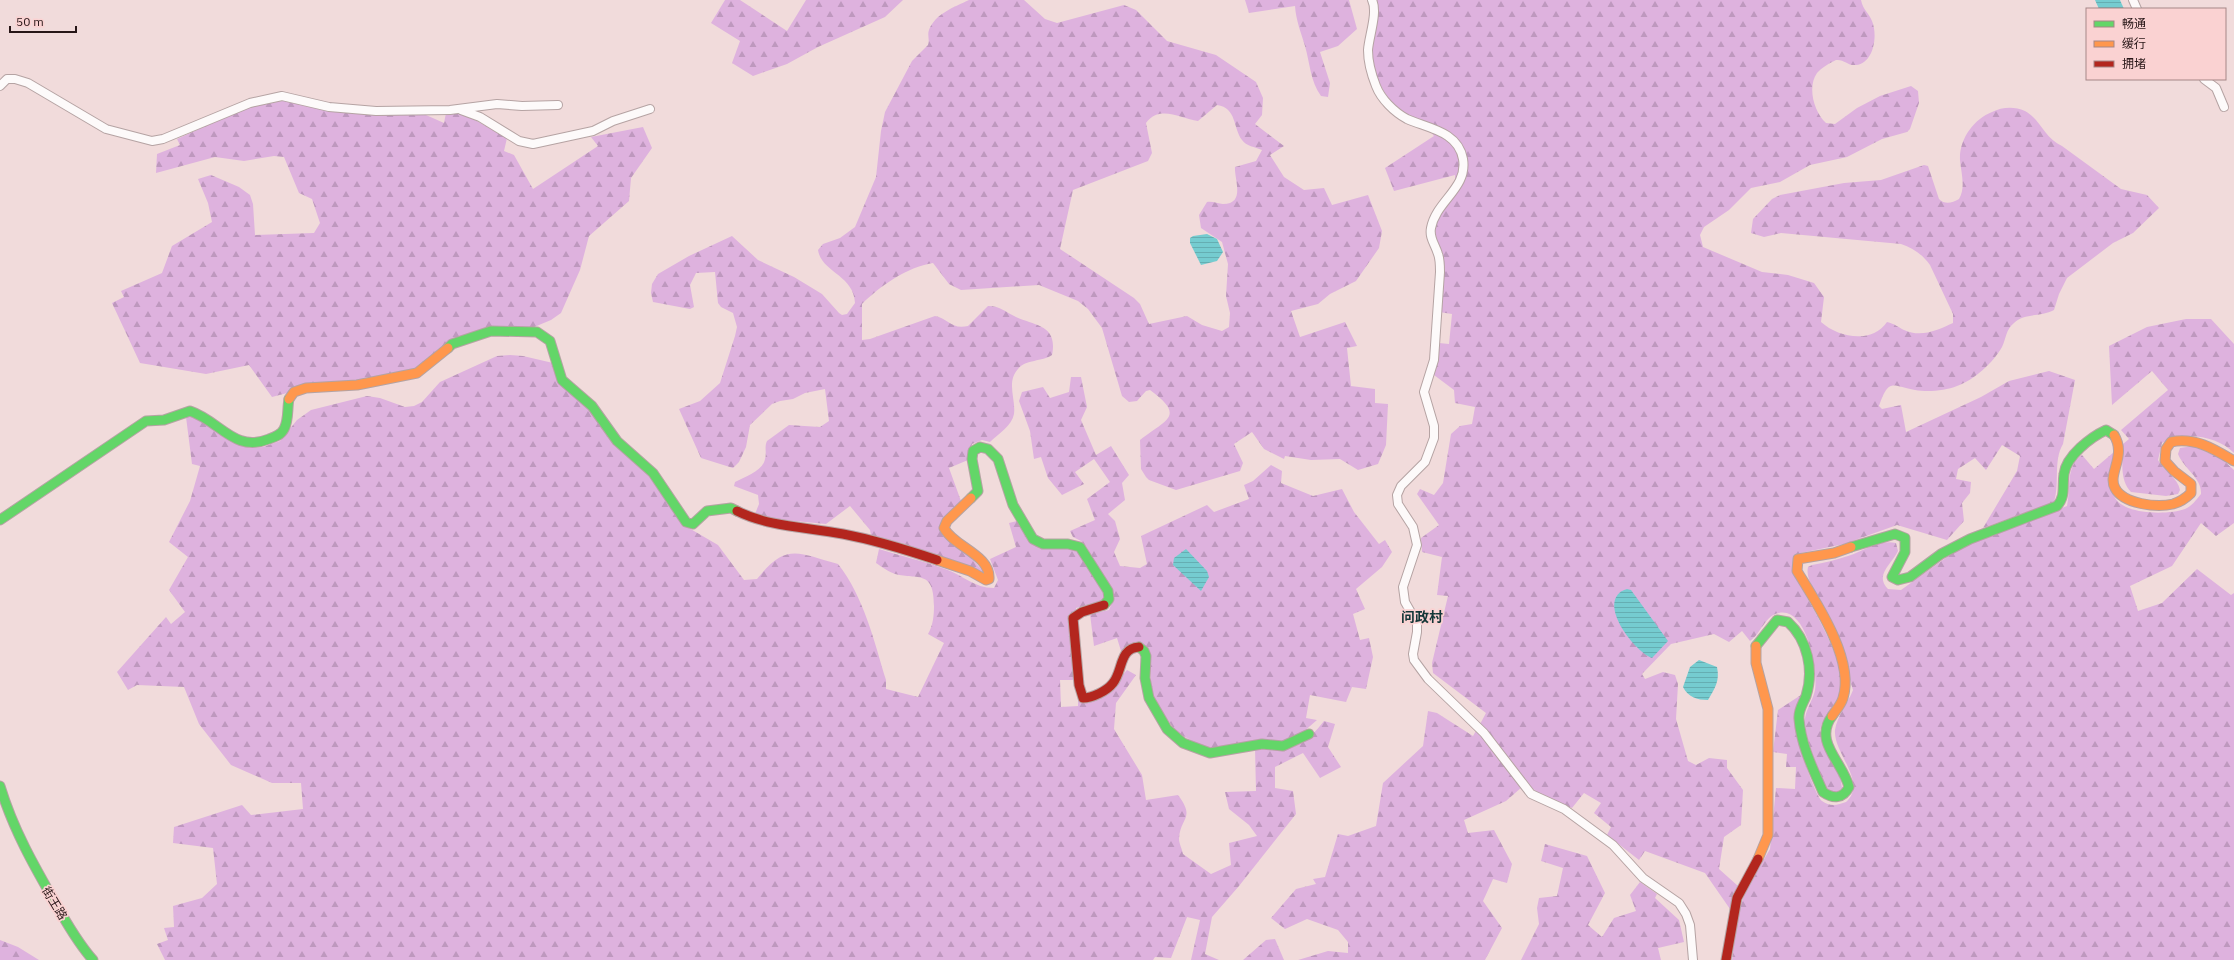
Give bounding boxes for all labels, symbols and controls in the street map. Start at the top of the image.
scale bar [10,8,76,34]
legend [2086,8,2226,80]
text: 50 m [16,14,44,29]
text: 畅通 [2122,16,2146,31]
text: 缓行 [2122,36,2146,51]
text: 拥堵 [2122,56,2146,71]
district label: 问政村 [1401,608,1443,626]
street label: 街王路 [39,884,71,922]

